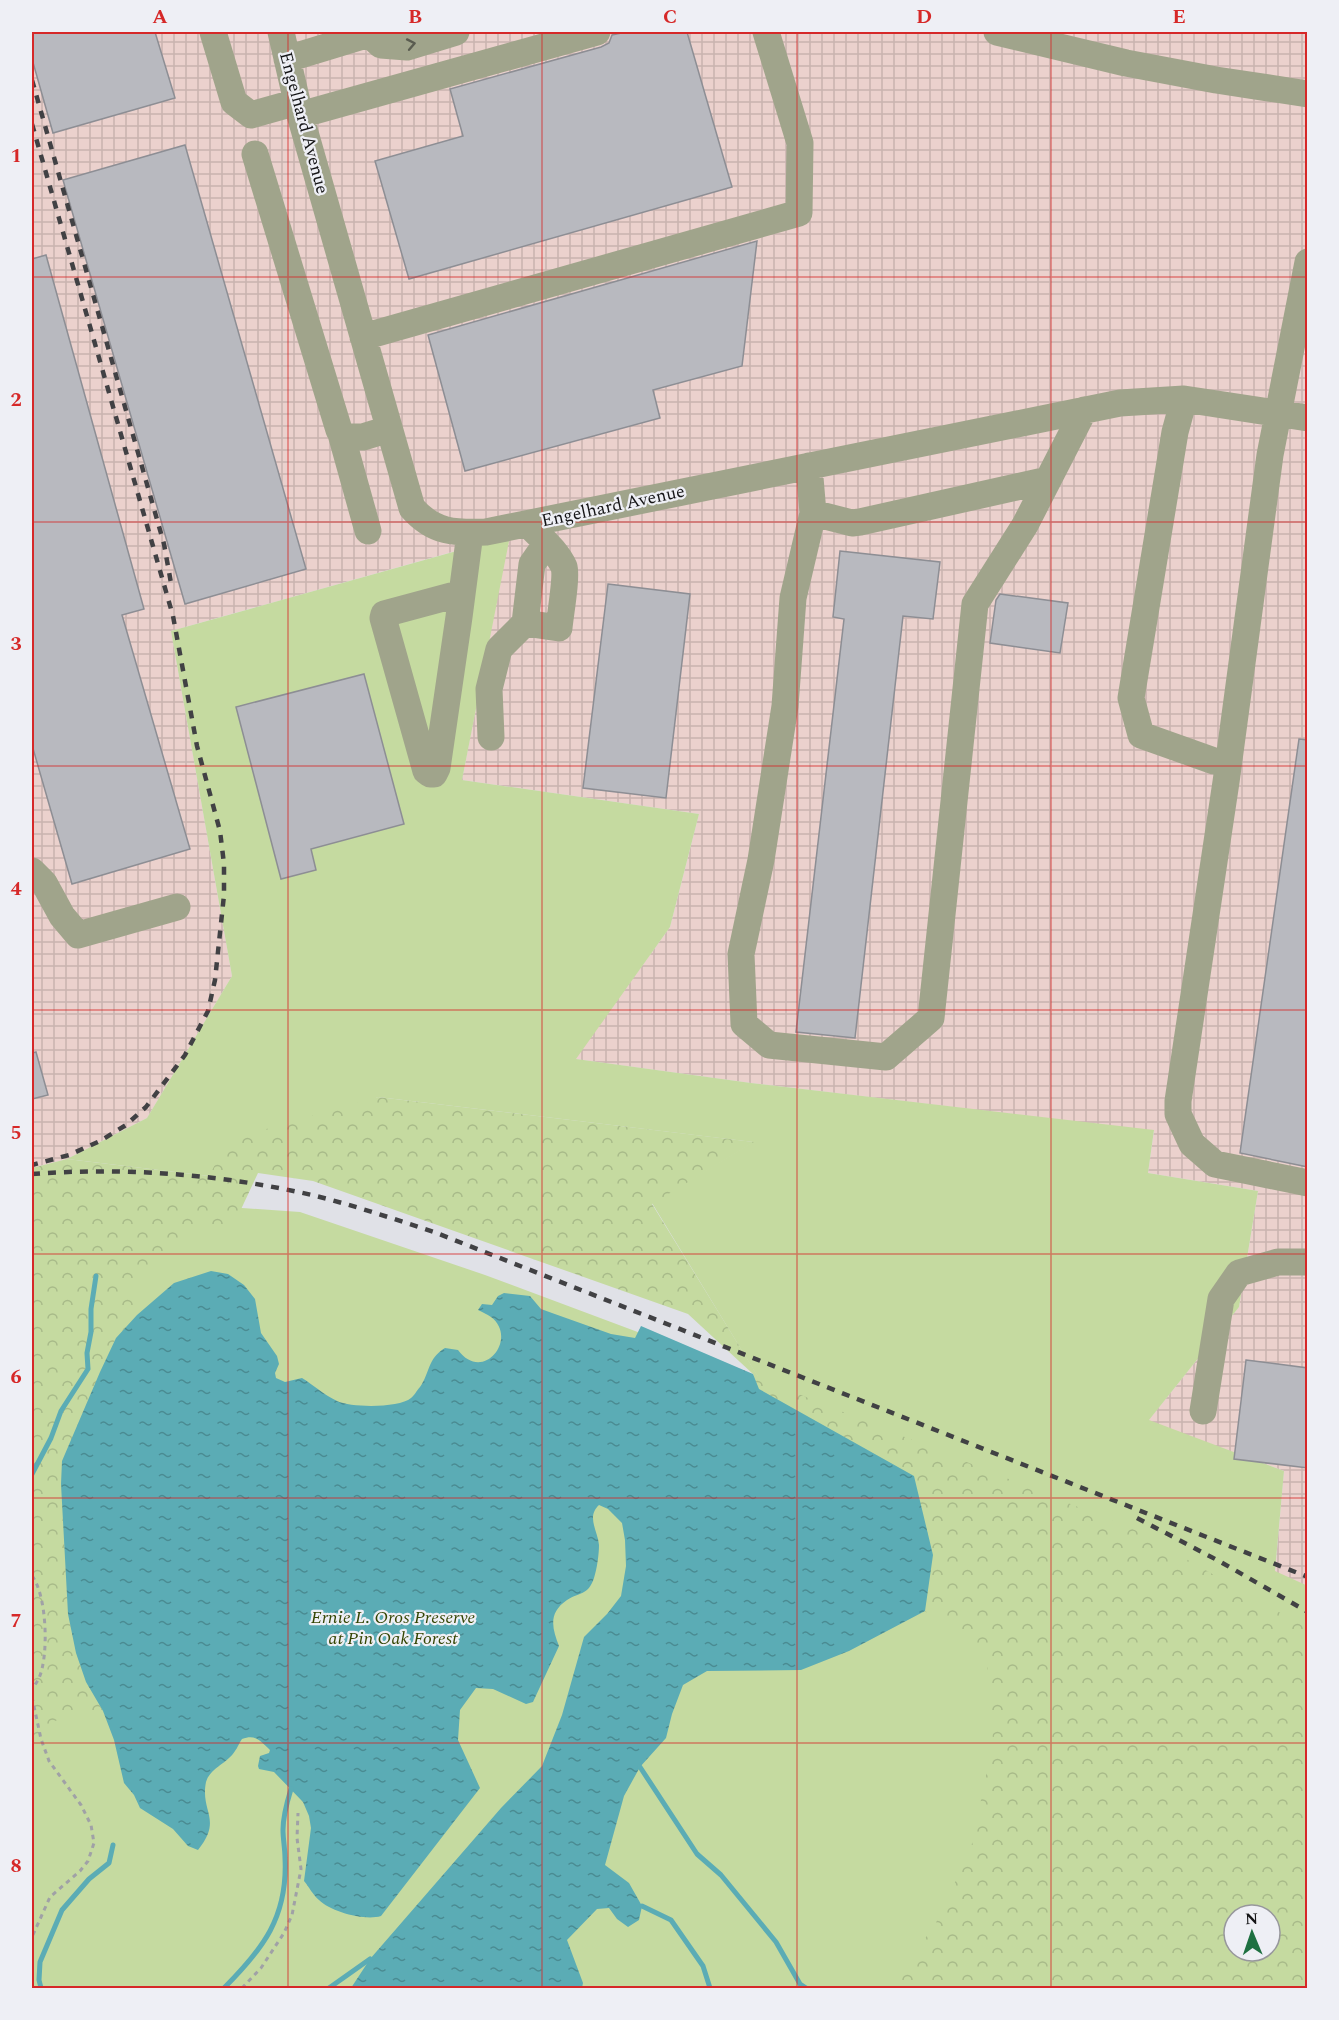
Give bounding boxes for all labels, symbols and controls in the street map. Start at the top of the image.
text: A [152,2,168,32]
text: B [408,2,422,32]
text: C [663,2,677,32]
text: D [916,2,932,32]
text: E [1172,2,1186,32]
one-way arrow [406,38,416,51]
street label: Engelhard Avenue [272,49,336,197]
text: 1 [10,141,22,171]
text: 2 [10,385,22,415]
street label: Engelhard Avenue [539,478,687,534]
text: 3 [10,629,22,659]
text: 4 [10,874,22,904]
text: 5 [10,1118,22,1148]
text: 6 [10,1362,22,1392]
park label: Ernie L. Oros Preserve at Pin Oak Forest [311,1604,475,1652]
text: 7 [10,1606,22,1636]
text: 8 [10,1851,22,1881]
north arrow [1222,1903,1282,1963]
text: N [1245,1907,1258,1931]

